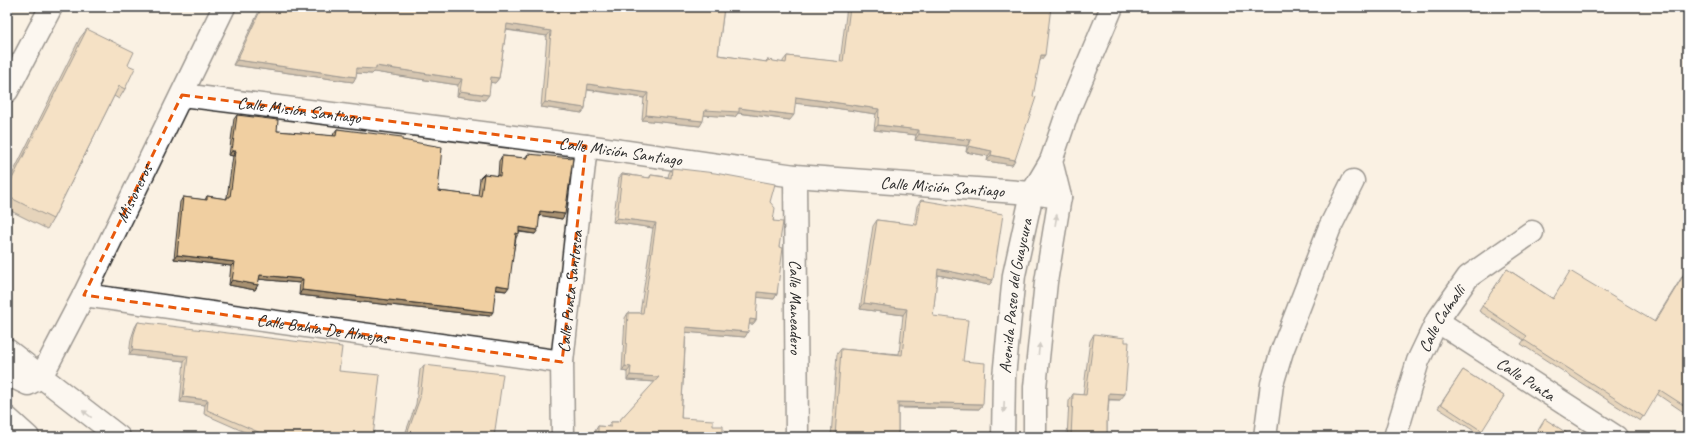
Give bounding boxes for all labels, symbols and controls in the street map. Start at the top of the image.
street label: Calle Misión Santiago [236,92,363,128]
street label: Calle Misión Santiago [558,132,684,170]
street label: Misioneros [111,159,157,225]
street label: Calle Misión Santiago [880,172,1006,202]
one-way arrow [1053,214,1059,226]
street label: Avenida Paseo del Guaycura [994,215,1037,374]
street label: Calle Punta Santosca [553,228,587,354]
street label: Calle Maneadero [785,260,807,355]
street label: Calle Calmalli [1413,279,1471,355]
street label: Calle Bahía De Almejas [256,309,392,348]
one-way arrow [1036,342,1043,355]
street label: Calle Punta [1493,352,1560,406]
one-way arrow [1000,401,1007,413]
one-way arrow [82,410,93,418]

